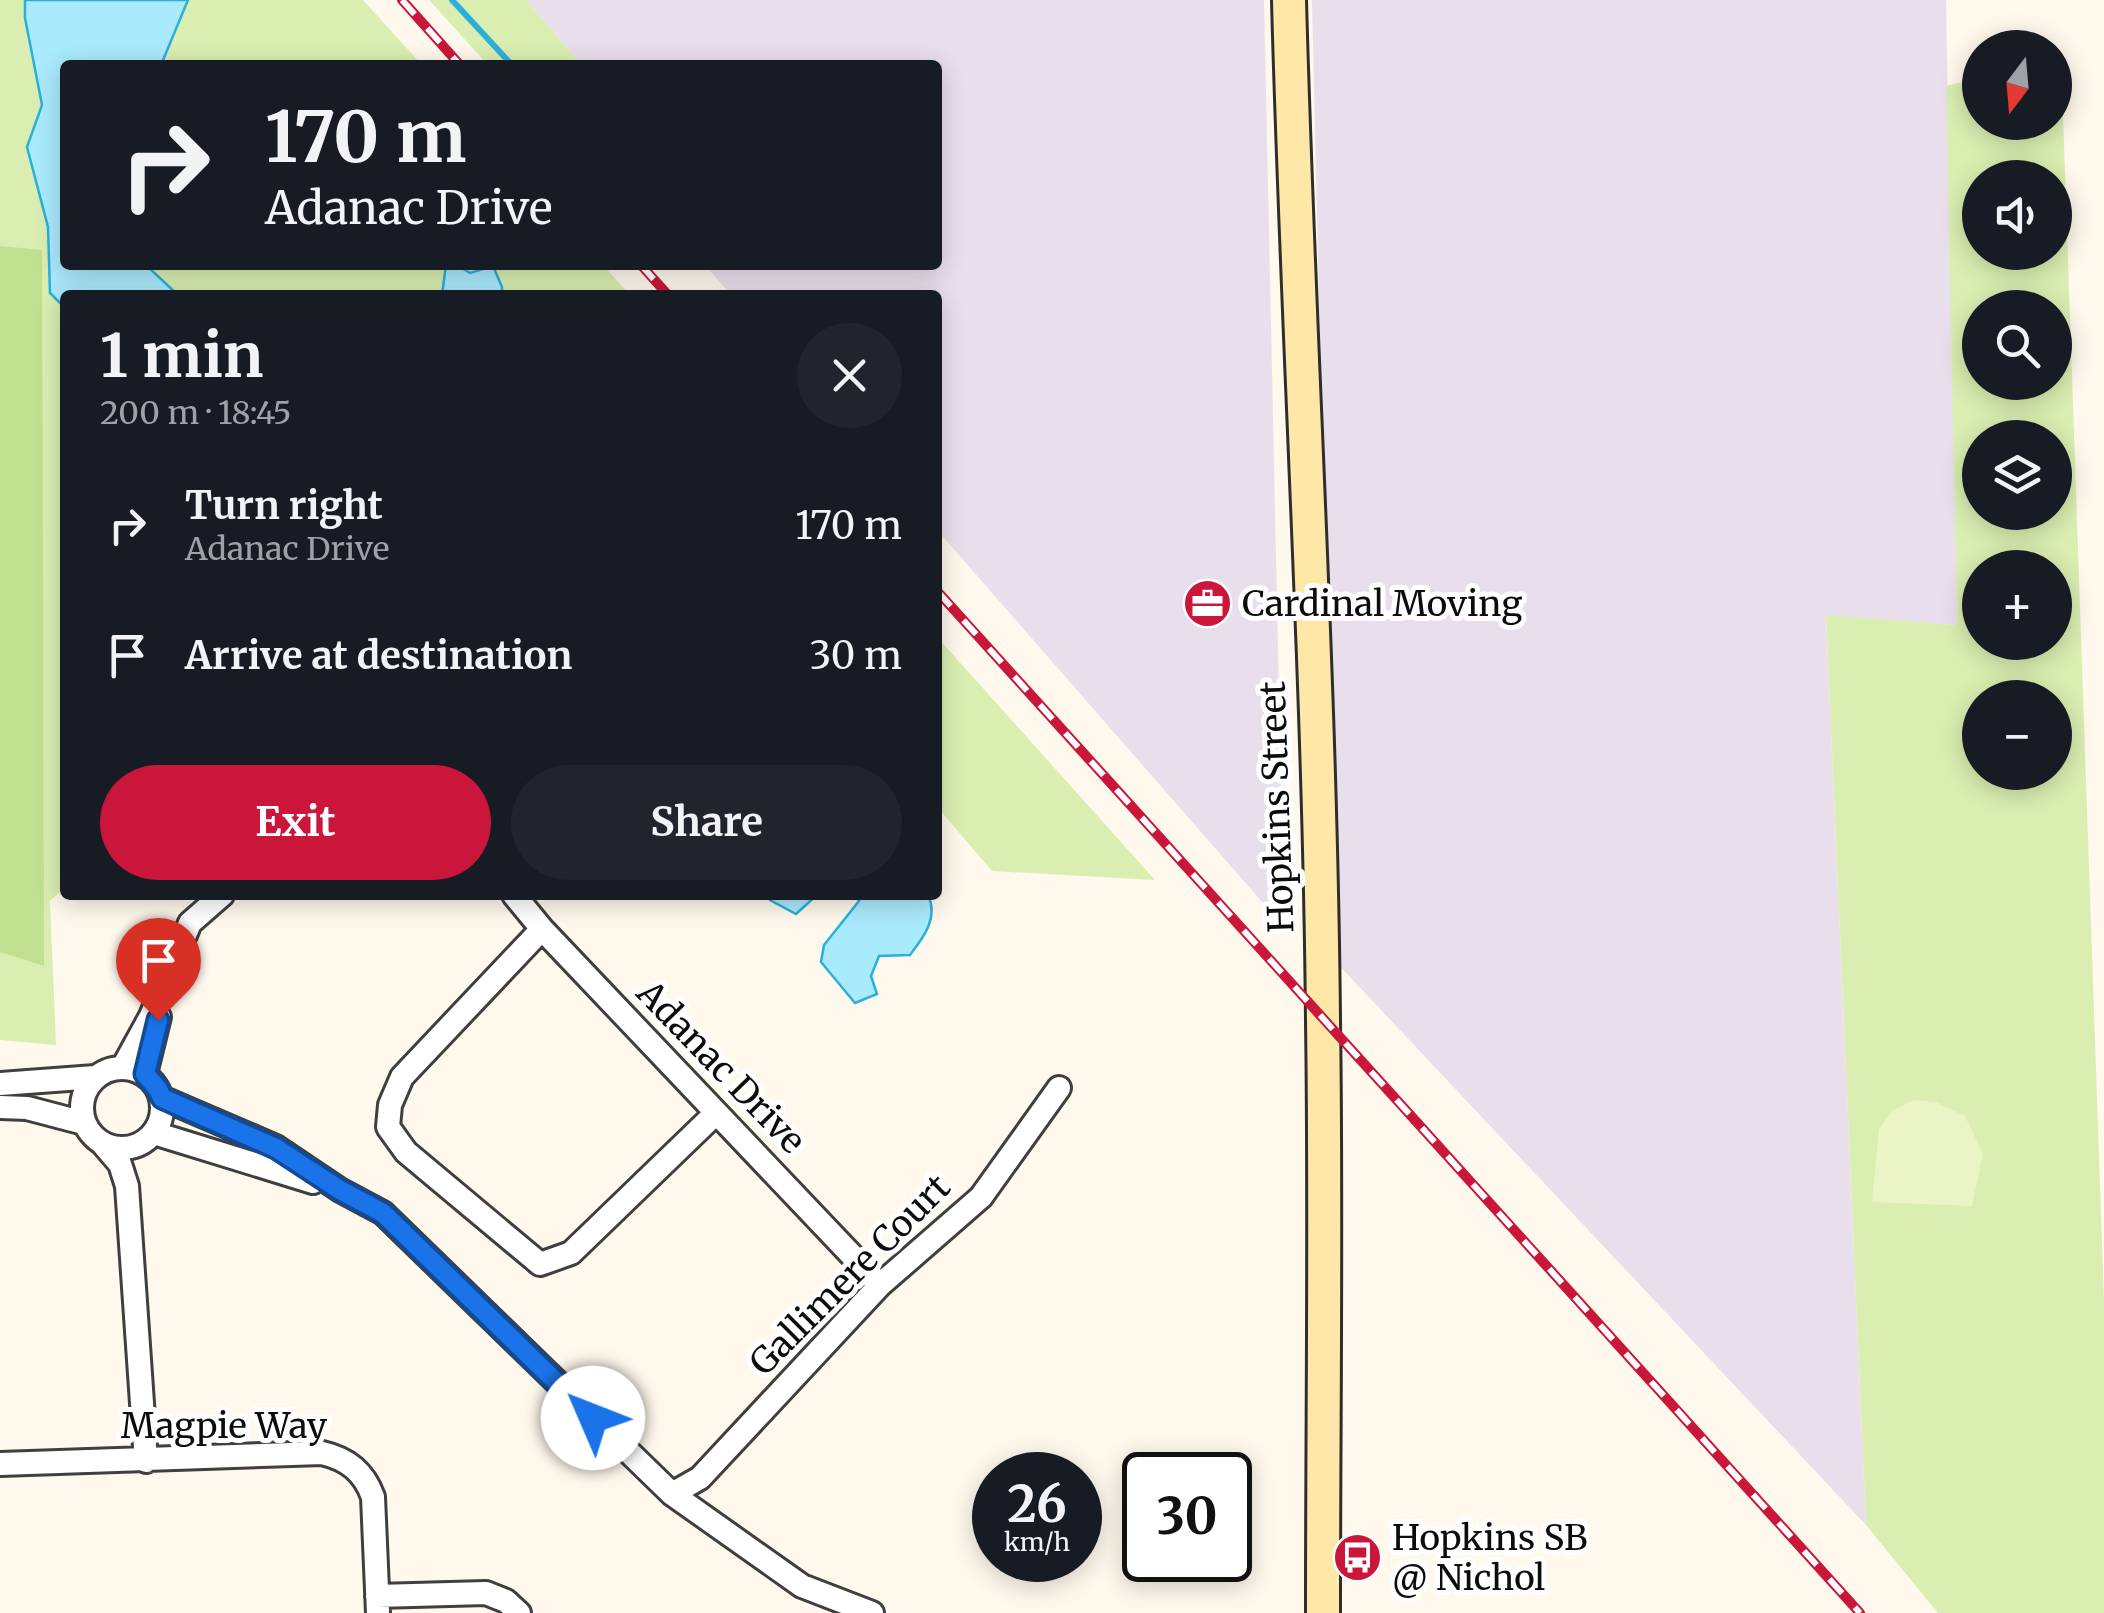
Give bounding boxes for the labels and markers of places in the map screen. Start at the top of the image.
office icon: Cardinal Moving [1181,578,1233,630]
place label: Cardinal Moving [1242,582,1522,626]
pin [116,918,201,1021]
place label: Hopkins SB @ Nichol [1392,1516,1587,1600]
bus stop icon: Hopkins SB @ Nichol [1331,1532,1383,1584]

